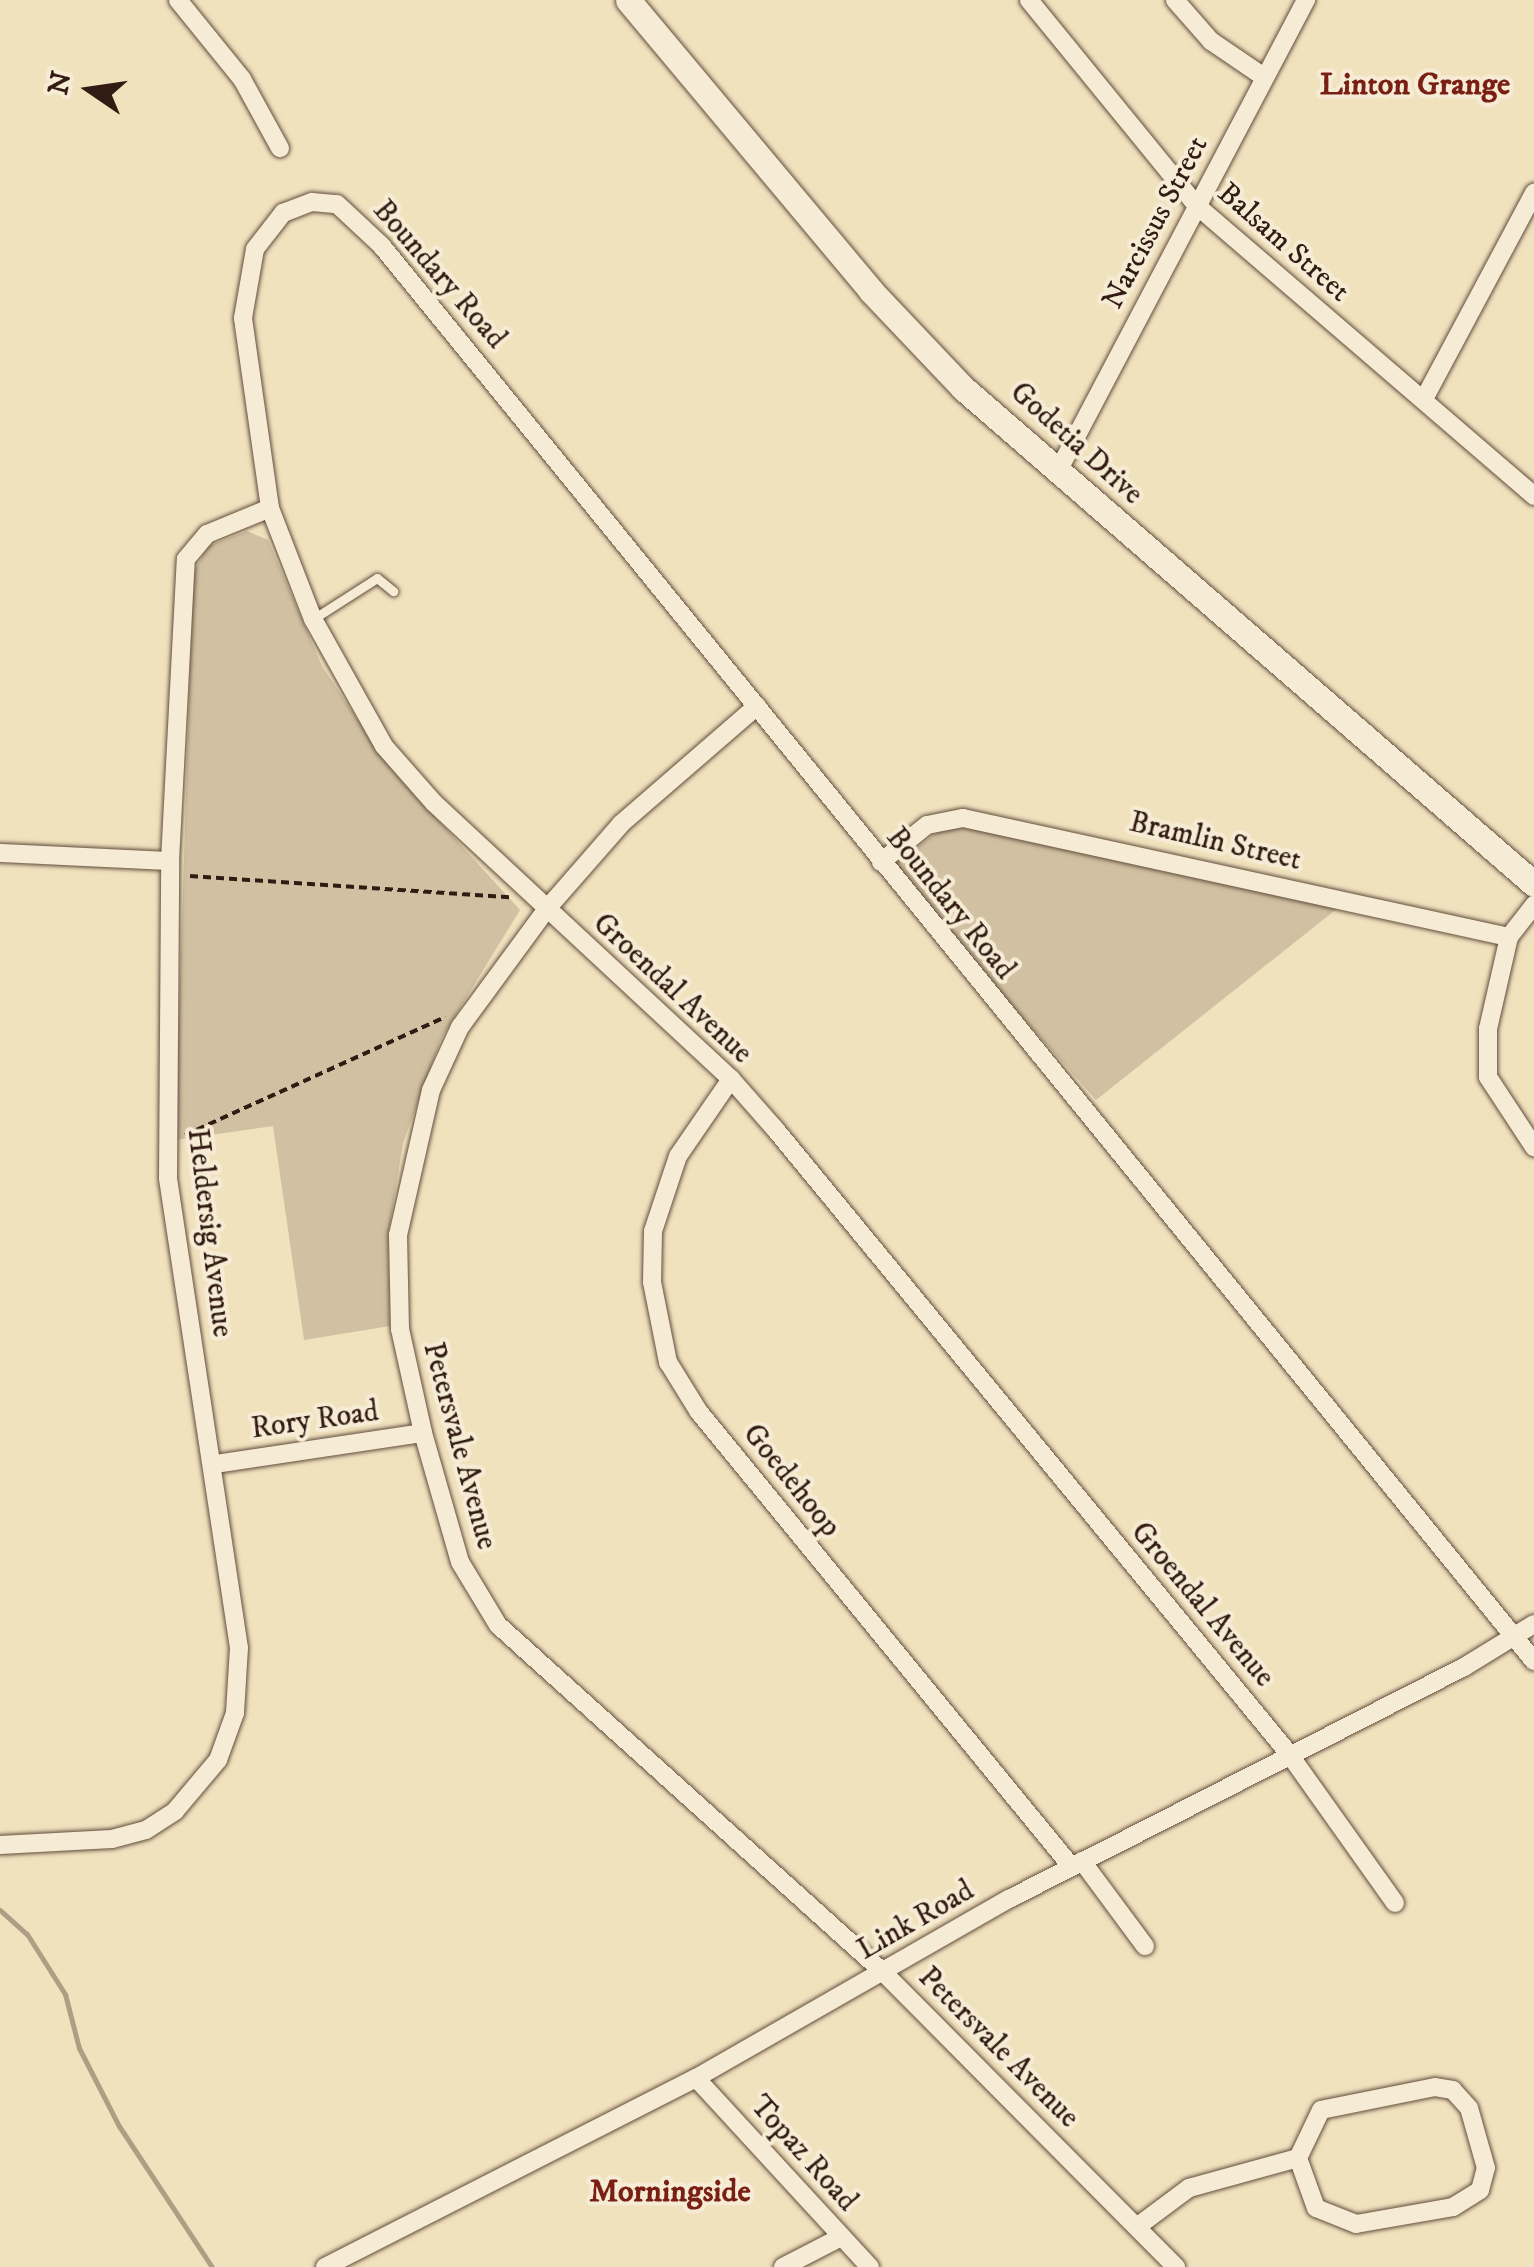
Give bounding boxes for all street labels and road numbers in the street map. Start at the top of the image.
street label: Narcissus Street [1095,131,1217,315]
street label: Balsam Street [1210,176,1356,310]
street label: Boundary Road [365,193,513,357]
street label: Godetia Drive [1002,375,1150,513]
street label: Bramlin Street [1126,805,1304,879]
street label: Boundary Road [878,821,1022,987]
street label: Groendal Avenue [585,906,759,1072]
street label: Heldersig Avenue [178,1127,240,1339]
street label: Petersvale Avenue [414,1339,504,1553]
street label: Rory Road [249,1394,381,1448]
street label: Goedehoop [734,1417,848,1545]
street label: Groendal Avenue [1123,1515,1281,1695]
street label: Link Road [851,1873,981,1969]
street label: Petersvale Avenue [910,1960,1086,2136]
street label: Topaz Road [742,2089,864,2219]

